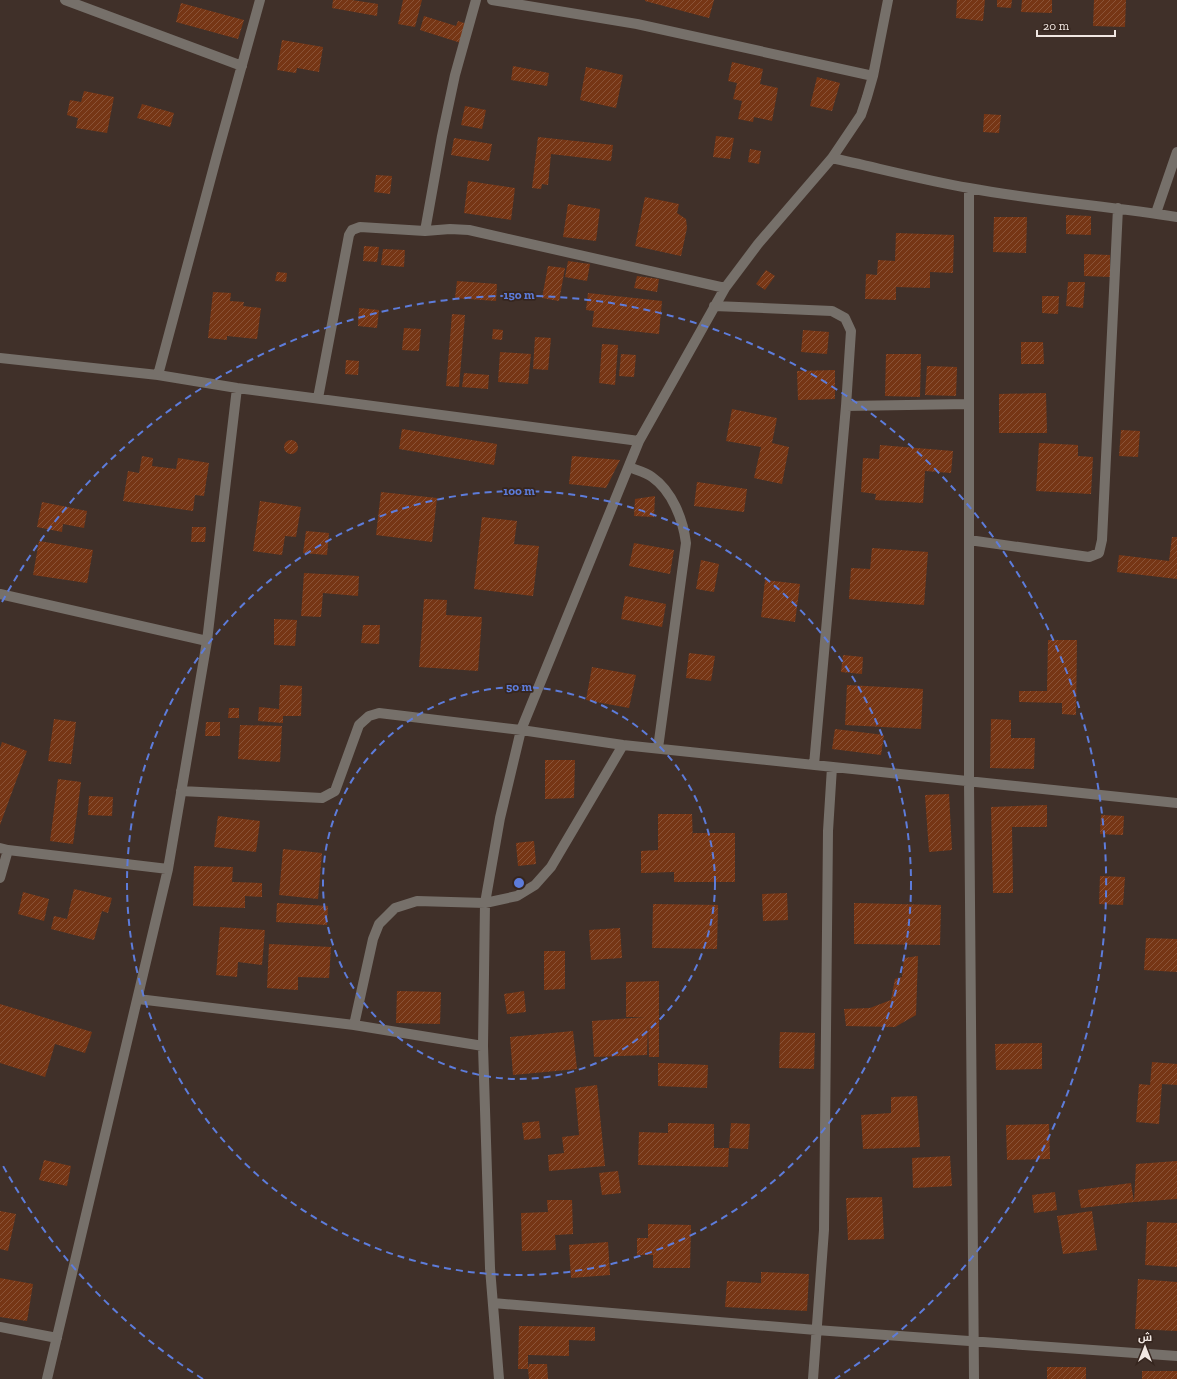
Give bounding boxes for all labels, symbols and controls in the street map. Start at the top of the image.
scale bar [1037,12,1115,38]
text: 20 m [1043,19,1070,33]
text: 150 m [504,288,535,302]
text: 100 m [503,484,535,498]
text: 50 m [506,680,532,694]
centre of rings [512,876,526,890]
north arrow [1125,1327,1165,1367]
text: ش [1138,1331,1152,1344]

